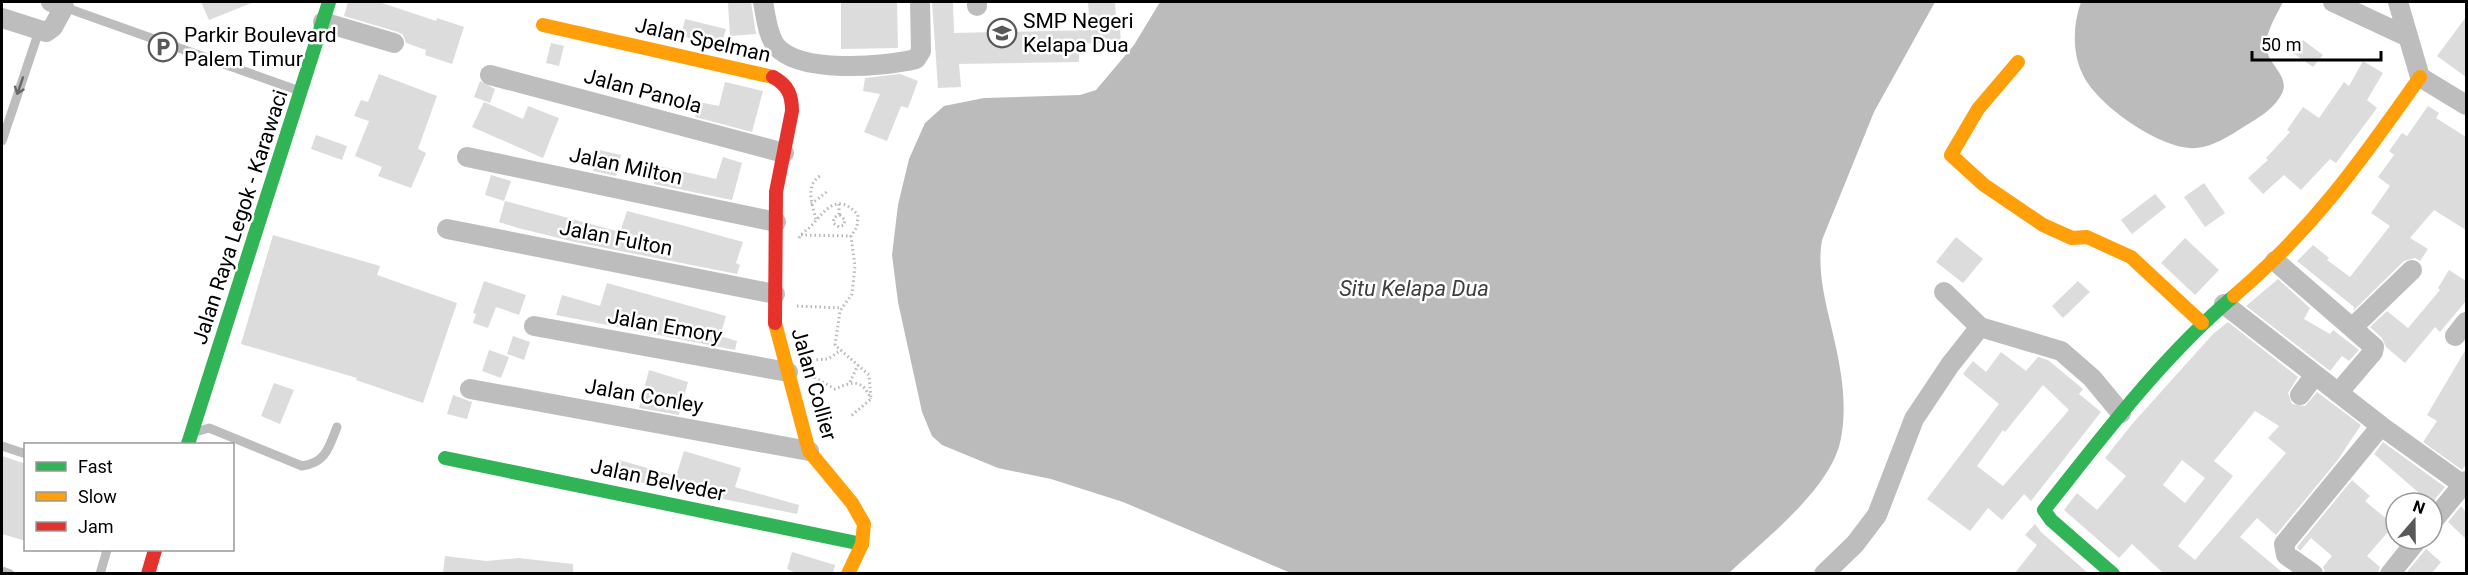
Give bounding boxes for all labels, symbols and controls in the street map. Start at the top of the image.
place label: SMP Negeri Kelapa Dua [1023,9,1134,57]
street label: Jalan Spelman [633,13,773,67]
school or university icon: SMP Negeri Kelapa Dua [986,17,1018,49]
place label: Parkir Boulevard Palem Timur [184,23,337,71]
scale bar [2252,24,2381,62]
parking icon: Parkir Boulevard Palem Timur [147,31,179,63]
text: 50 m [2261,34,2301,55]
street label: Jalan Panola [581,64,705,118]
one-way arrow [14,76,25,95]
street label: Jalan Raya Legok - Karawaci [187,87,293,347]
street label: Jalan Milton [567,142,685,190]
street label: Jalan Fulton [557,215,675,261]
water label: Situ Kelapa Dua [1339,276,1489,301]
street label: Jalan Emory [606,304,724,348]
street label: Jalan Collier [787,325,841,443]
street label: Jalan Conley [583,374,705,418]
legend [24,443,234,551]
street label: Jalan Belveder [589,454,727,506]
text: Fast [78,456,113,477]
text: Slow [78,486,117,507]
north arrow [2384,491,2444,551]
text: N [2410,497,2428,518]
text: Jam [78,516,114,537]

